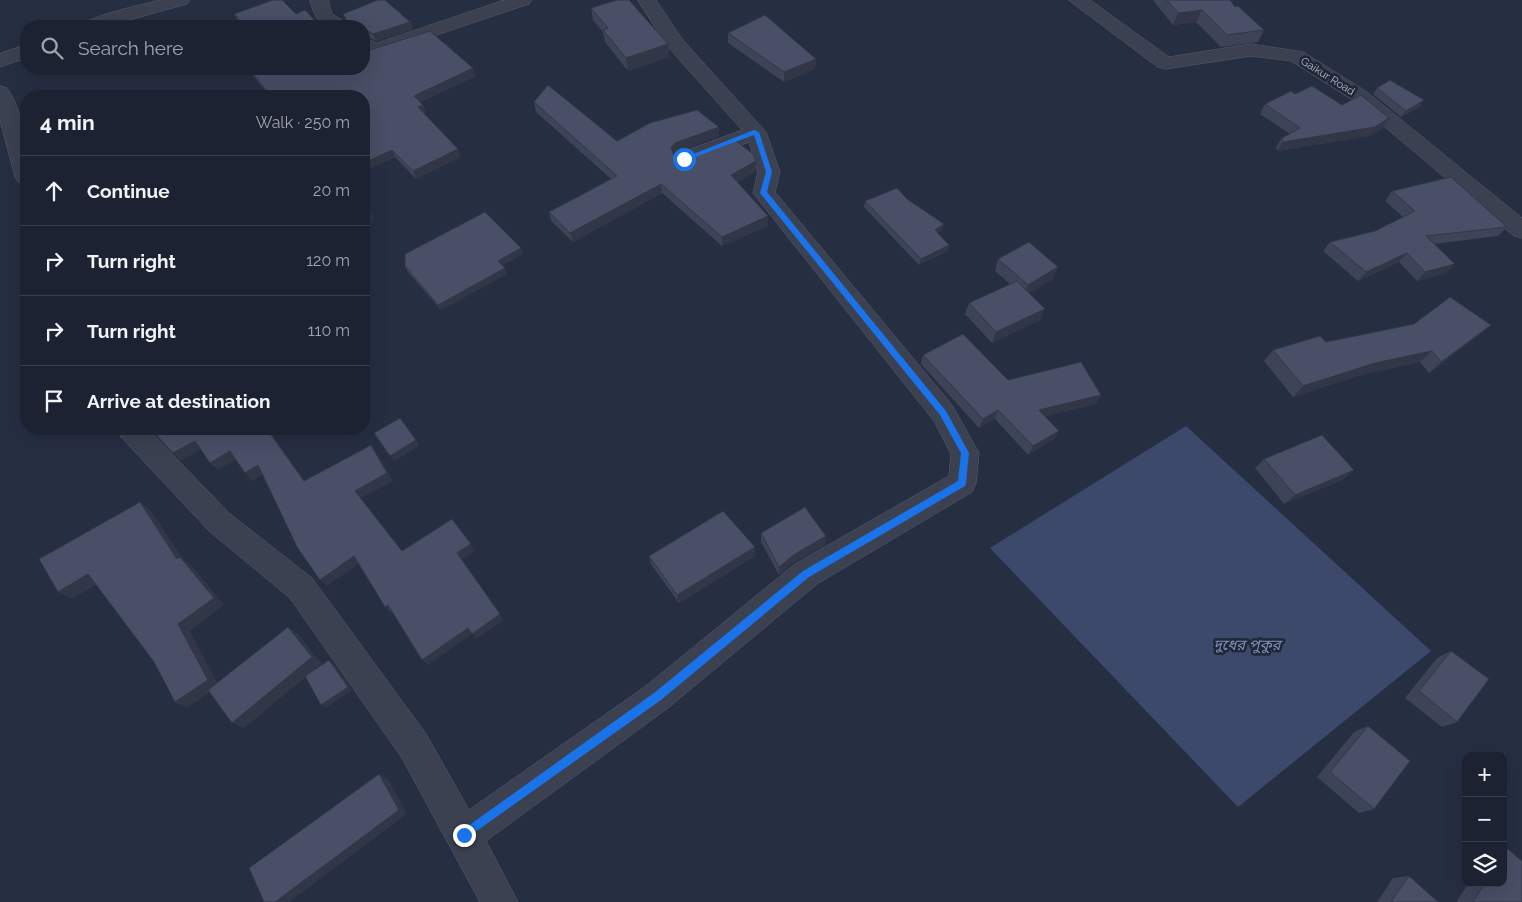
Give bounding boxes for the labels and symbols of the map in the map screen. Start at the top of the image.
street label: Gaikur Road [1298,55,1357,98]
route start [673,148,696,171]
water label: দুধের পুকুর [1213,636,1284,654]
route end [453,824,476,847]

